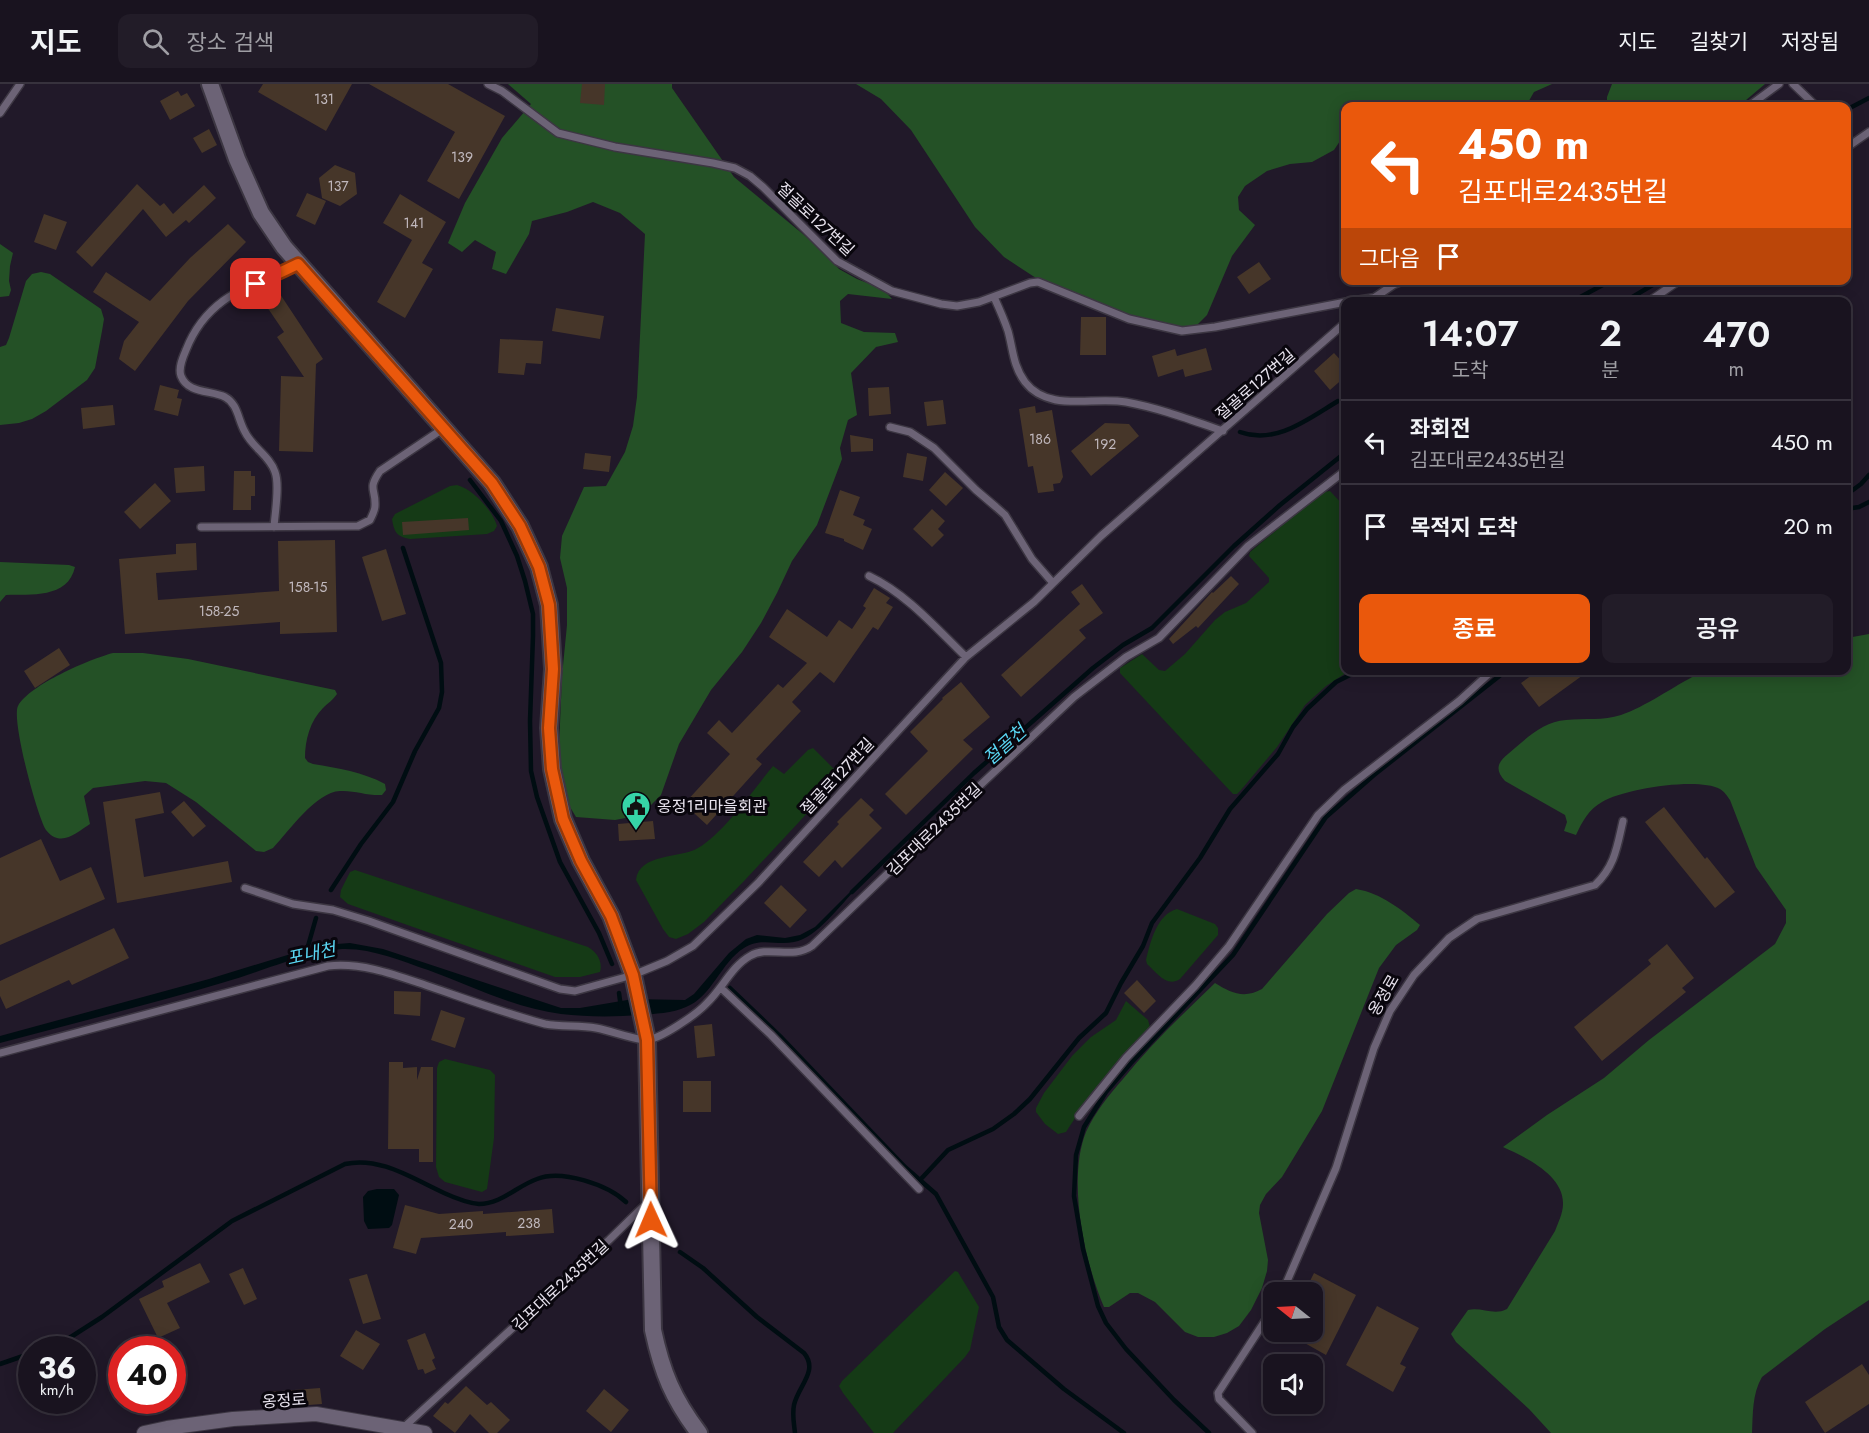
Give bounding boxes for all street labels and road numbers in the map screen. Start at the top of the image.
street label: 절골로127번길 [772,177,859,261]
street label: 절골로127번길 [1211,343,1300,425]
street label: 절골로127번길 [795,733,879,820]
street label: 김포대로2435번길 [882,778,987,881]
street label: 옹정로 [1362,970,1405,1020]
street label: 김포대로2435번길 [507,1234,614,1336]
street label: 옹정로 [261,1387,307,1414]

